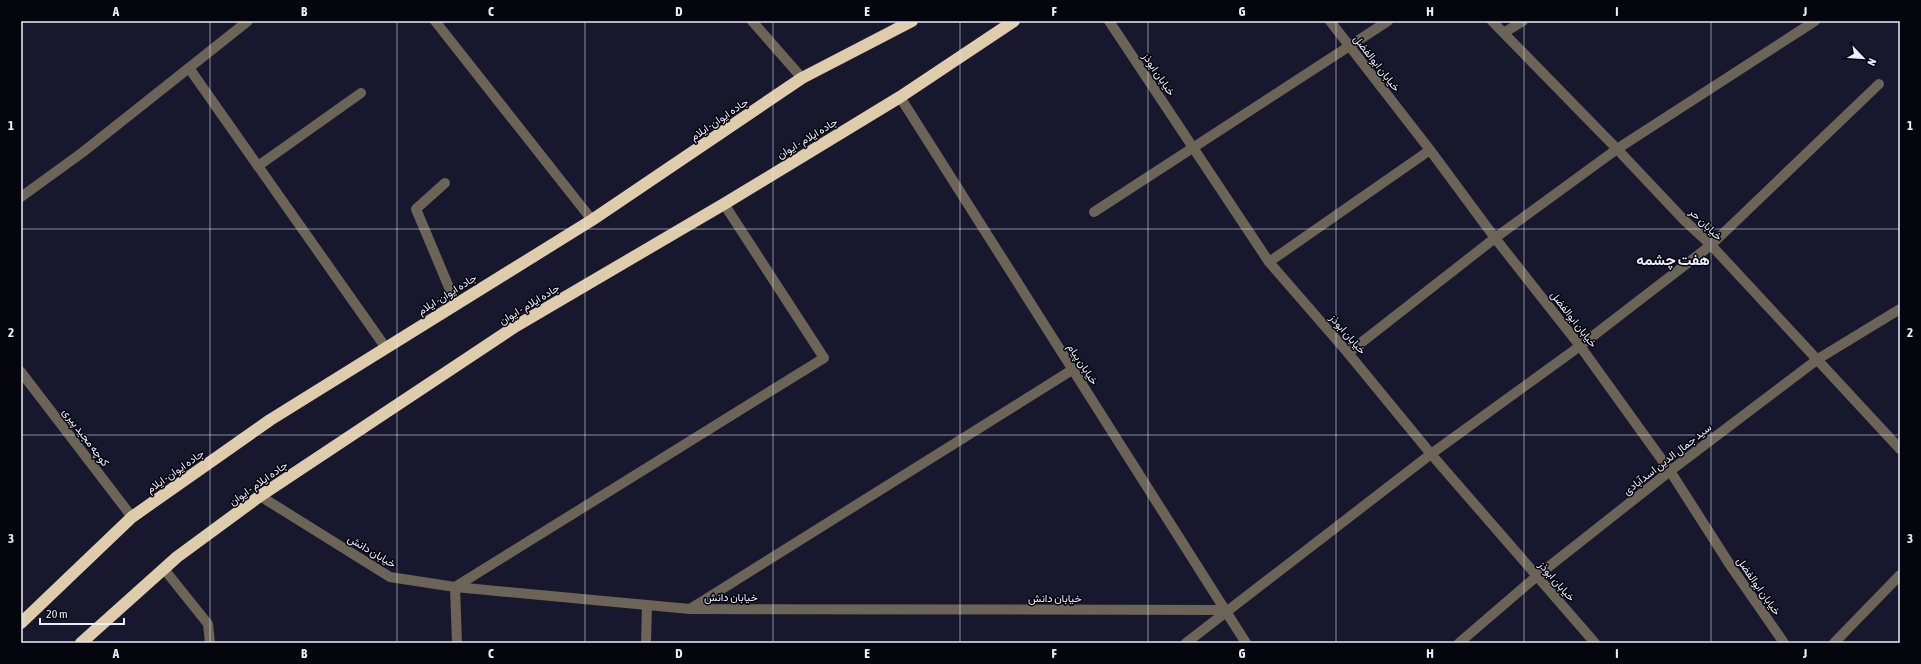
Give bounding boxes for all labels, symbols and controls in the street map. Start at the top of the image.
text: A [112,4,120,19]
text: B [301,4,308,19]
text: C [488,4,494,19]
text: D [675,4,683,19]
text: E [864,4,870,19]
text: F [1051,4,1057,19]
text: G [1239,4,1246,19]
text: H [1426,4,1434,19]
text: I [1615,4,1619,19]
text: J [1802,4,1807,19]
street label: خیابان ابوالفضل [1351,33,1403,94]
north arrow [1843,38,1883,78]
street label: خیابان ابوذز [1139,49,1178,98]
text: N [1865,57,1879,68]
street label: جاده ایوان- ایلام [688,95,751,144]
street label: جاده ایلام - ایوان [775,115,840,163]
text: 1 [8,118,14,133]
text: 1 [1907,118,1913,133]
street label: خیابان حر [1686,205,1725,243]
district label: هفت چشمه [1636,251,1710,270]
street label: جاده ایوان- ایلام [415,271,480,319]
street label: جاده ایلام - ایوان [497,281,562,329]
street label: خیابان ابوالفضل [1548,289,1600,350]
street label: خیابان ابوذز [1326,311,1369,357]
text: 2 [8,325,14,340]
text: 2 [1907,325,1913,340]
street label: خیابان پیام [1064,341,1101,388]
street label: کوچه مجید پیری [59,406,112,470]
street label: سید جمال الدین اسدآبادی [1620,421,1714,498]
street label: جاده ایوان- ایلام [144,447,207,497]
street label: جاده ایلام - ایوان [226,458,291,509]
text: 3 [8,531,14,546]
text: 3 [1907,531,1913,546]
street label: خیابان دانش [345,532,398,571]
street label: خیابان ابوالفضل [1734,555,1783,618]
street label: خیابان ابوذز [1535,558,1578,604]
street label: خیابان دانش [704,591,758,604]
street label: خیابان دانش [1028,592,1082,605]
scale bar [40,600,124,626]
text: 20 m [46,607,68,621]
text: A [112,646,120,661]
text: B [301,646,308,661]
text: C [488,646,494,661]
text: D [675,646,683,661]
text: E [864,646,870,661]
text: F [1051,646,1057,661]
text: G [1239,646,1246,661]
text: H [1426,646,1434,661]
text: I [1615,646,1619,661]
text: J [1802,646,1807,661]

